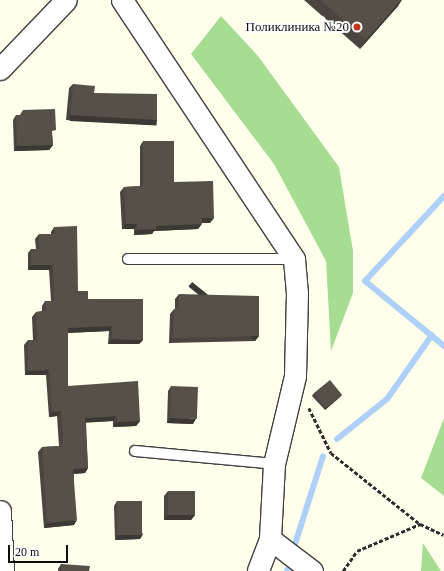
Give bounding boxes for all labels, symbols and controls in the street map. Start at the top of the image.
place label: Поликлиника №20 [246,19,349,35]
marker: Поликлиника №20 [352,22,362,32]
scale bar [10,537,70,563]
text: 20 m [15,545,39,559]

